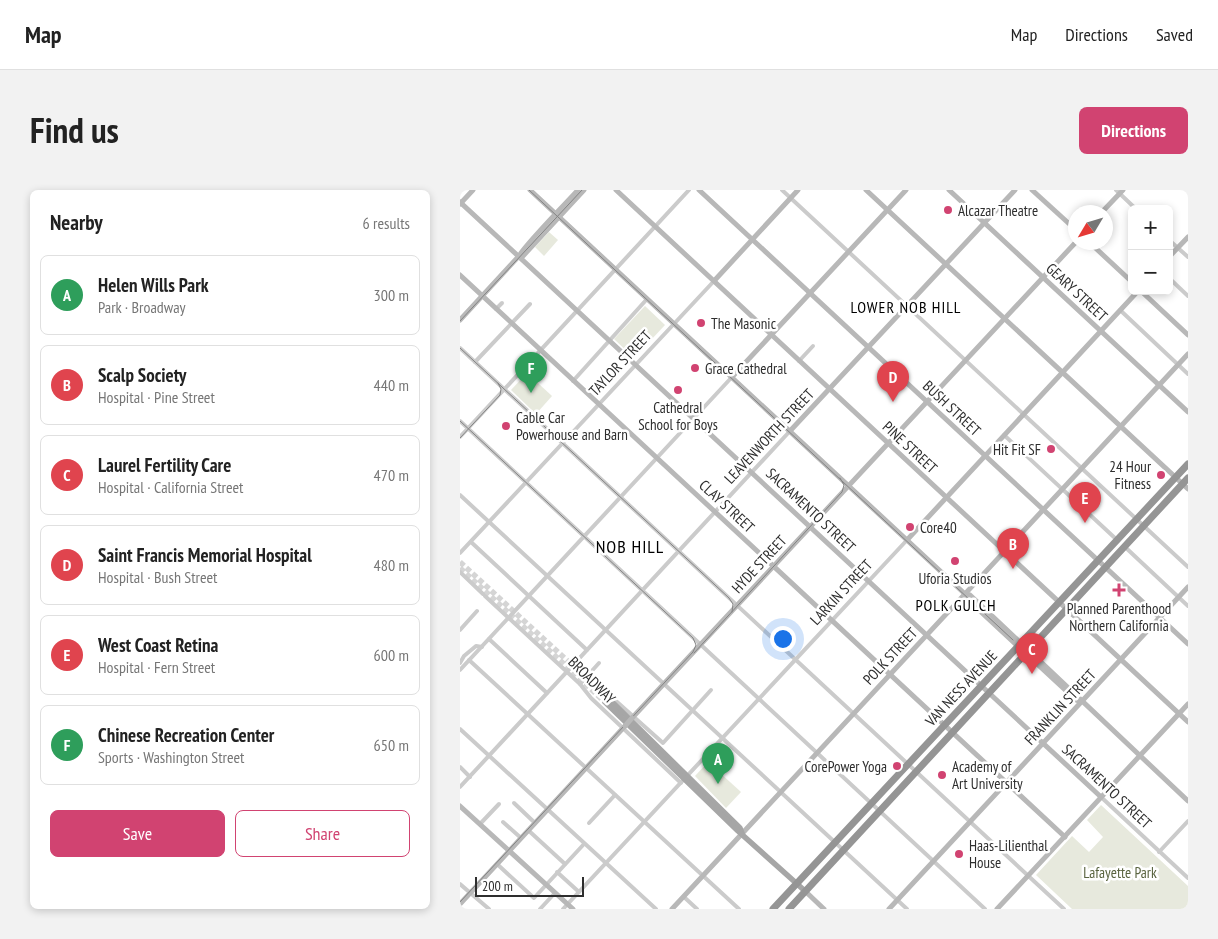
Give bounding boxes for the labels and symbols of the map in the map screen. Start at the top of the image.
place label: Alcazar Theatre [958,201,1038,220]
marker: Alcazar Theatre [942,204,954,216]
north arrow [1068,205,1113,250]
street label: GEARY STREET [1042,259,1112,325]
district label: LOWER NOB HILL [851,297,961,317]
place label: The Masonic [711,314,777,333]
marker: The Masonic [695,317,707,329]
street label: TAYLOR STREET [585,326,655,400]
pin: F [515,352,547,393]
place label: Grace Cathedral [705,359,787,378]
pin: D [877,361,909,402]
marker: Grace Cathedral [689,362,701,374]
street label: BUSH STREET [919,376,985,440]
marker: Cathedral School for Boys [672,384,684,396]
street label: LEAVENWORTH STREET [720,384,818,487]
place label: Cathedral School for Boys [638,398,718,434]
place label: Cable Car Powerhouse and Barn [516,408,628,444]
street label: PINE STREET [879,417,941,477]
marker: Cable Car Powerhouse and Barn [500,420,512,432]
place label: Hit Fit SF [993,440,1041,459]
marker: Hit Fit SF [1045,443,1057,455]
place label: 24 Hour Fitness [1109,457,1152,493]
street label: SACRAMENTO STREET [762,464,860,557]
marker: 24 Hour Fitness [1155,469,1167,481]
street label: CLAY STREET [695,476,759,537]
pin: E [1069,482,1101,523]
place label: Core40 [920,518,957,537]
marker: Core40 [904,521,916,533]
pin: B [997,528,1029,569]
street label: HYDE STREET [727,531,791,597]
district label: NOB HILL [596,535,664,558]
street label: LARKIN STREET [806,555,876,629]
marker: Uforia Studios [949,555,961,567]
place label: Uforia Studios [919,569,991,588]
marker: Planned Parenthood Northern California [1112,583,1126,597]
district label: POLK GULCH [915,595,997,615]
place label: Planned Parenthood Northern California [1067,599,1171,635]
street label: POLK STREET [859,623,921,688]
your location [770,626,796,652]
pin: C [1016,633,1048,674]
street label: VAN NESS AVENUE [920,646,1001,731]
street label: BROADWAY [564,652,620,708]
street label: FRANKLIN STREET [1020,665,1100,749]
street label: SACRAMENTO STREET [1058,740,1156,833]
pin: A [702,743,734,784]
place label: CorePower Yoga [805,757,887,776]
place label: Academy of Art University [952,757,1023,793]
marker: CorePower Yoga [891,760,903,772]
marker: Academy of Art University [936,769,948,781]
place label: Haas-Lilienthal House [969,836,1048,872]
marker: Haas-Lilienthal House [953,848,965,860]
park label: Lafayette Park [1083,863,1157,882]
scale bar [475,874,584,897]

